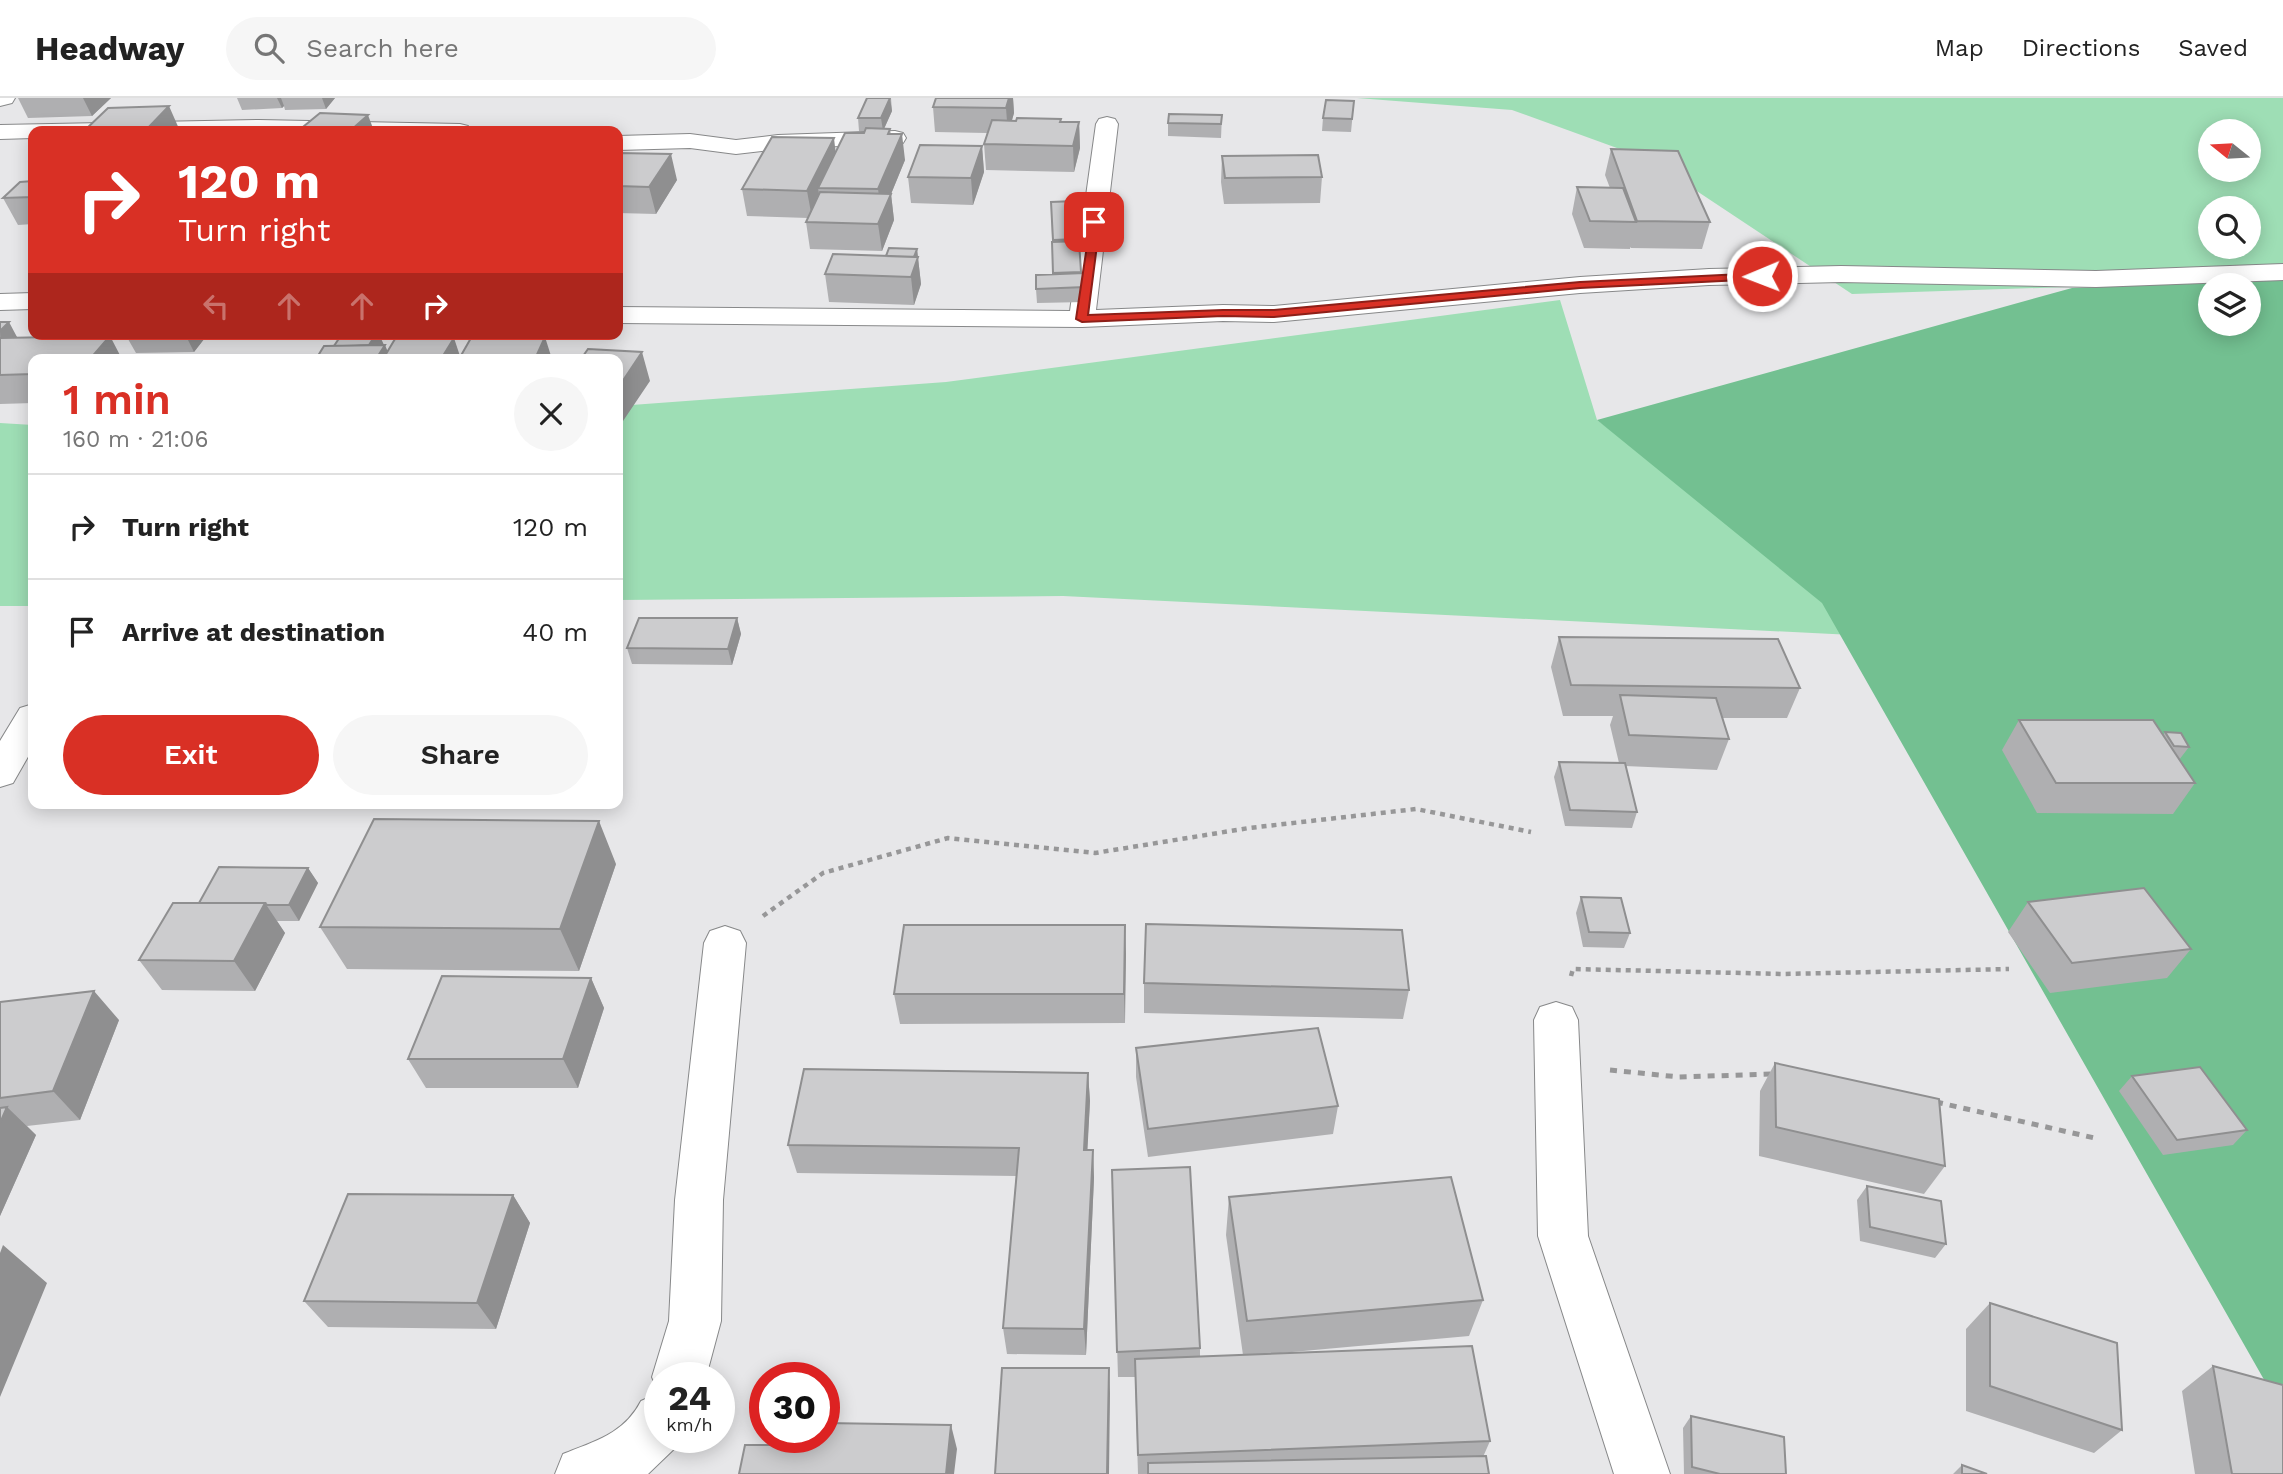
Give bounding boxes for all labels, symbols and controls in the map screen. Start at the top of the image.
search box [226,17,716,80]
text: Headway [35,29,184,68]
icon: search [250,29,288,67]
text: Search here [306,33,459,63]
text: Map [1935,34,1984,62]
text: Directions [2022,34,2140,62]
text: Saved [2178,34,2248,62]
north arrow [2198,119,2261,182]
map controls [2198,119,2261,336]
text: 120 m [178,152,320,210]
icon: right [63,154,154,245]
pin [1064,192,1124,252]
button: search [2198,196,2261,259]
icon: arrive [1075,203,1113,241]
text: Turn right [178,211,330,249]
position arrow [1725,239,1799,313]
button: layers [2198,273,2261,336]
icon: left [197,287,235,325]
icon: ahead [270,287,308,325]
icon: ahead [343,287,381,325]
icon: right [416,287,454,325]
text: 1 min [63,375,171,424]
button: close [514,377,588,451]
text: 160 m · 21:06 [63,426,208,453]
icon: right [63,508,101,546]
text: Turn right [122,512,249,542]
text: 120 m [513,512,588,542]
icon: arrive [63,613,101,651]
text: Arrive at destination [122,617,385,647]
text: 40 m [522,617,588,647]
button: Exit [63,715,319,795]
button: Share [333,715,588,795]
speed limit sign: 30 [749,1362,840,1453]
text: 24 [668,1377,711,1419]
text: km/h [666,1414,713,1435]

